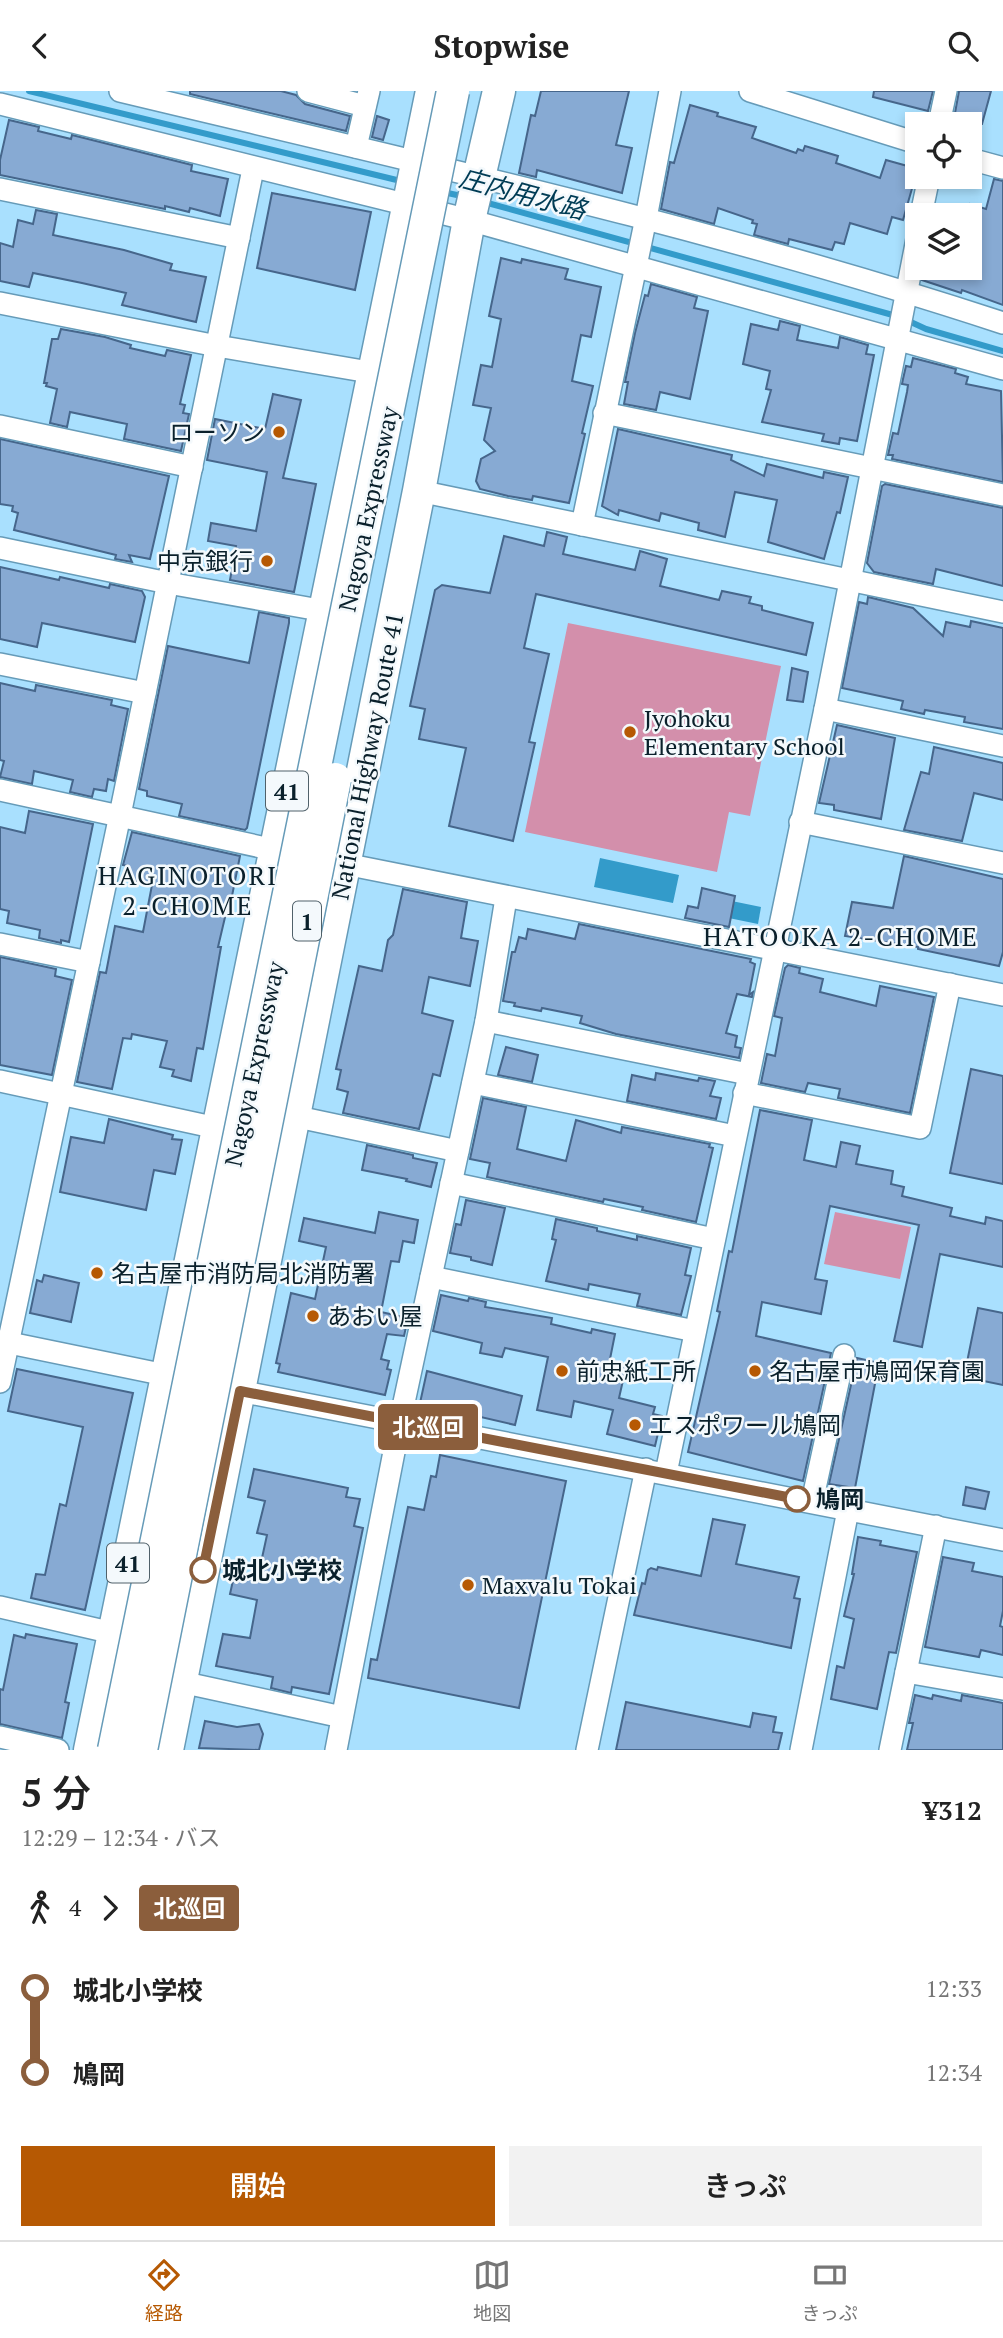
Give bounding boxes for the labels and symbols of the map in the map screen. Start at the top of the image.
water label: 庄内用水路 [456,160,592,227]
street label: Nagoya Expressway [331,403,406,615]
place label: ローソン [169,416,265,448]
marker: ローソン [271,424,287,440]
place label: 中京銀行 [157,545,253,577]
marker: 中京銀行 [259,553,275,569]
street label: National Highway Route 41 [323,610,411,902]
place label: Jyohoku Elementary School [644,702,845,762]
marker: Jyohoku Elementary School [622,724,638,740]
road number: 41 [266,771,308,811]
district label: HAGINOTORI 2-CHOME [98,858,278,922]
road number: 1 [293,901,321,941]
district label: HATOOKA 2-CHOME [703,919,979,953]
street label: Nagoya Expressway [217,958,292,1170]
place label: 名古屋市消防局北消防署 [111,1257,375,1289]
marker: 名古屋市消防局北消防署 [89,1265,105,1281]
place label: あおい屋 [327,1300,423,1332]
marker: あおい屋 [305,1308,321,1324]
place label: 前忠紙工所 [576,1355,696,1387]
place label: 名古屋市鳩岡保育園 [769,1355,985,1387]
marker: 前忠紙工所 [554,1363,570,1379]
marker: 名古屋市鳩岡保育園 [747,1363,763,1379]
line badge: 北巡回 [388,1404,468,1450]
place label: エスポワール鳩岡 [649,1409,841,1441]
marker: エスポワール鳩岡 [627,1417,643,1433]
place label: 鳩岡 [816,1483,864,1515]
marker: 鳩岡 [784,1486,810,1512]
road number: 41 [107,1543,149,1583]
place label: 城北小学校 [222,1554,342,1586]
marker: 城北小学校 [190,1557,216,1583]
place label: Maxvalu Tokai [482,1569,637,1601]
marker: Maxvalu Tokai [460,1577,476,1593]

